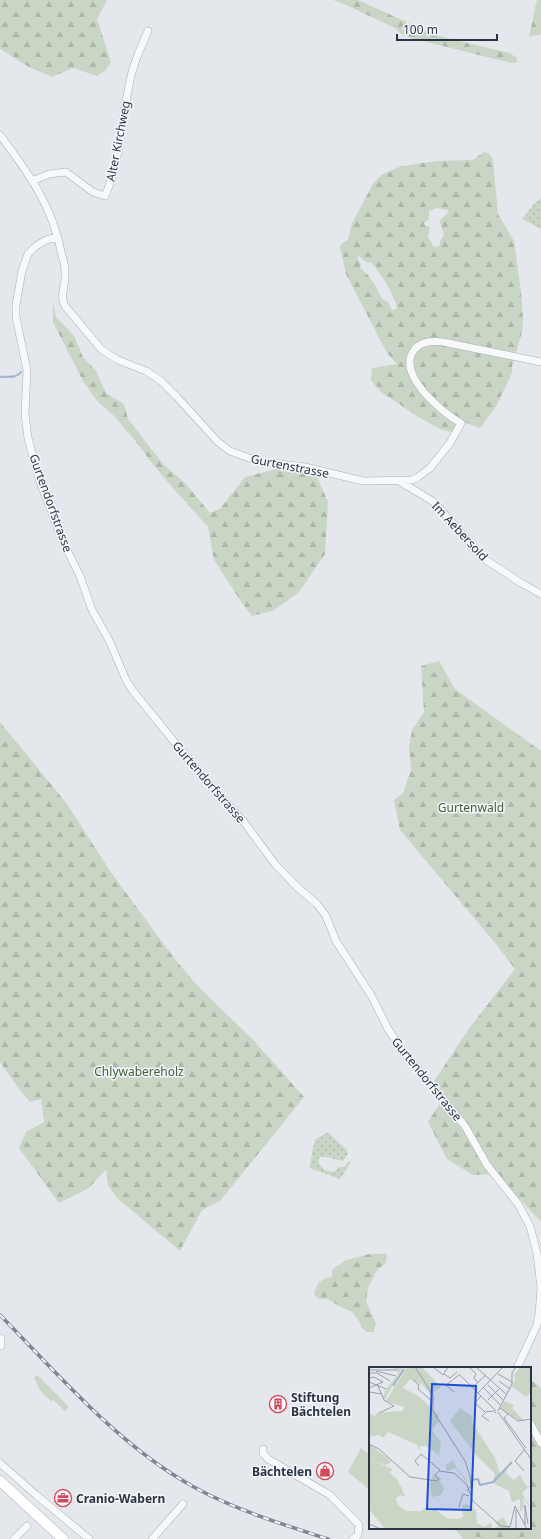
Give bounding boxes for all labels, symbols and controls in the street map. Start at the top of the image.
scale bar [397,16,497,42]
text: 100 m [403,21,438,38]
street label: Alter Kirchweg [102,99,134,183]
street label: Gurtenstrasse [249,450,331,482]
street label: Gurtendorfstrasse [25,452,77,555]
street label: Im Aebersold [428,498,492,564]
street label: Gurtendorfstrasse [169,737,249,827]
park label: Gurtenwald [438,799,504,816]
street label: Gurtendorfstrasse [388,1034,466,1125]
park label: Chlywabereholz [94,1063,184,1080]
inset map [369,1367,531,1529]
place label: Stiftung Bächtelen [291,1389,351,1420]
building icon: Stiftung Bächtelen [268,1394,288,1414]
shop icon: Bächtelen [315,1461,335,1481]
place label: Bächtelen [252,1463,312,1480]
office icon: Cranio-Wabern [53,1488,73,1508]
place label: Cranio-Wabern [76,1490,165,1507]

